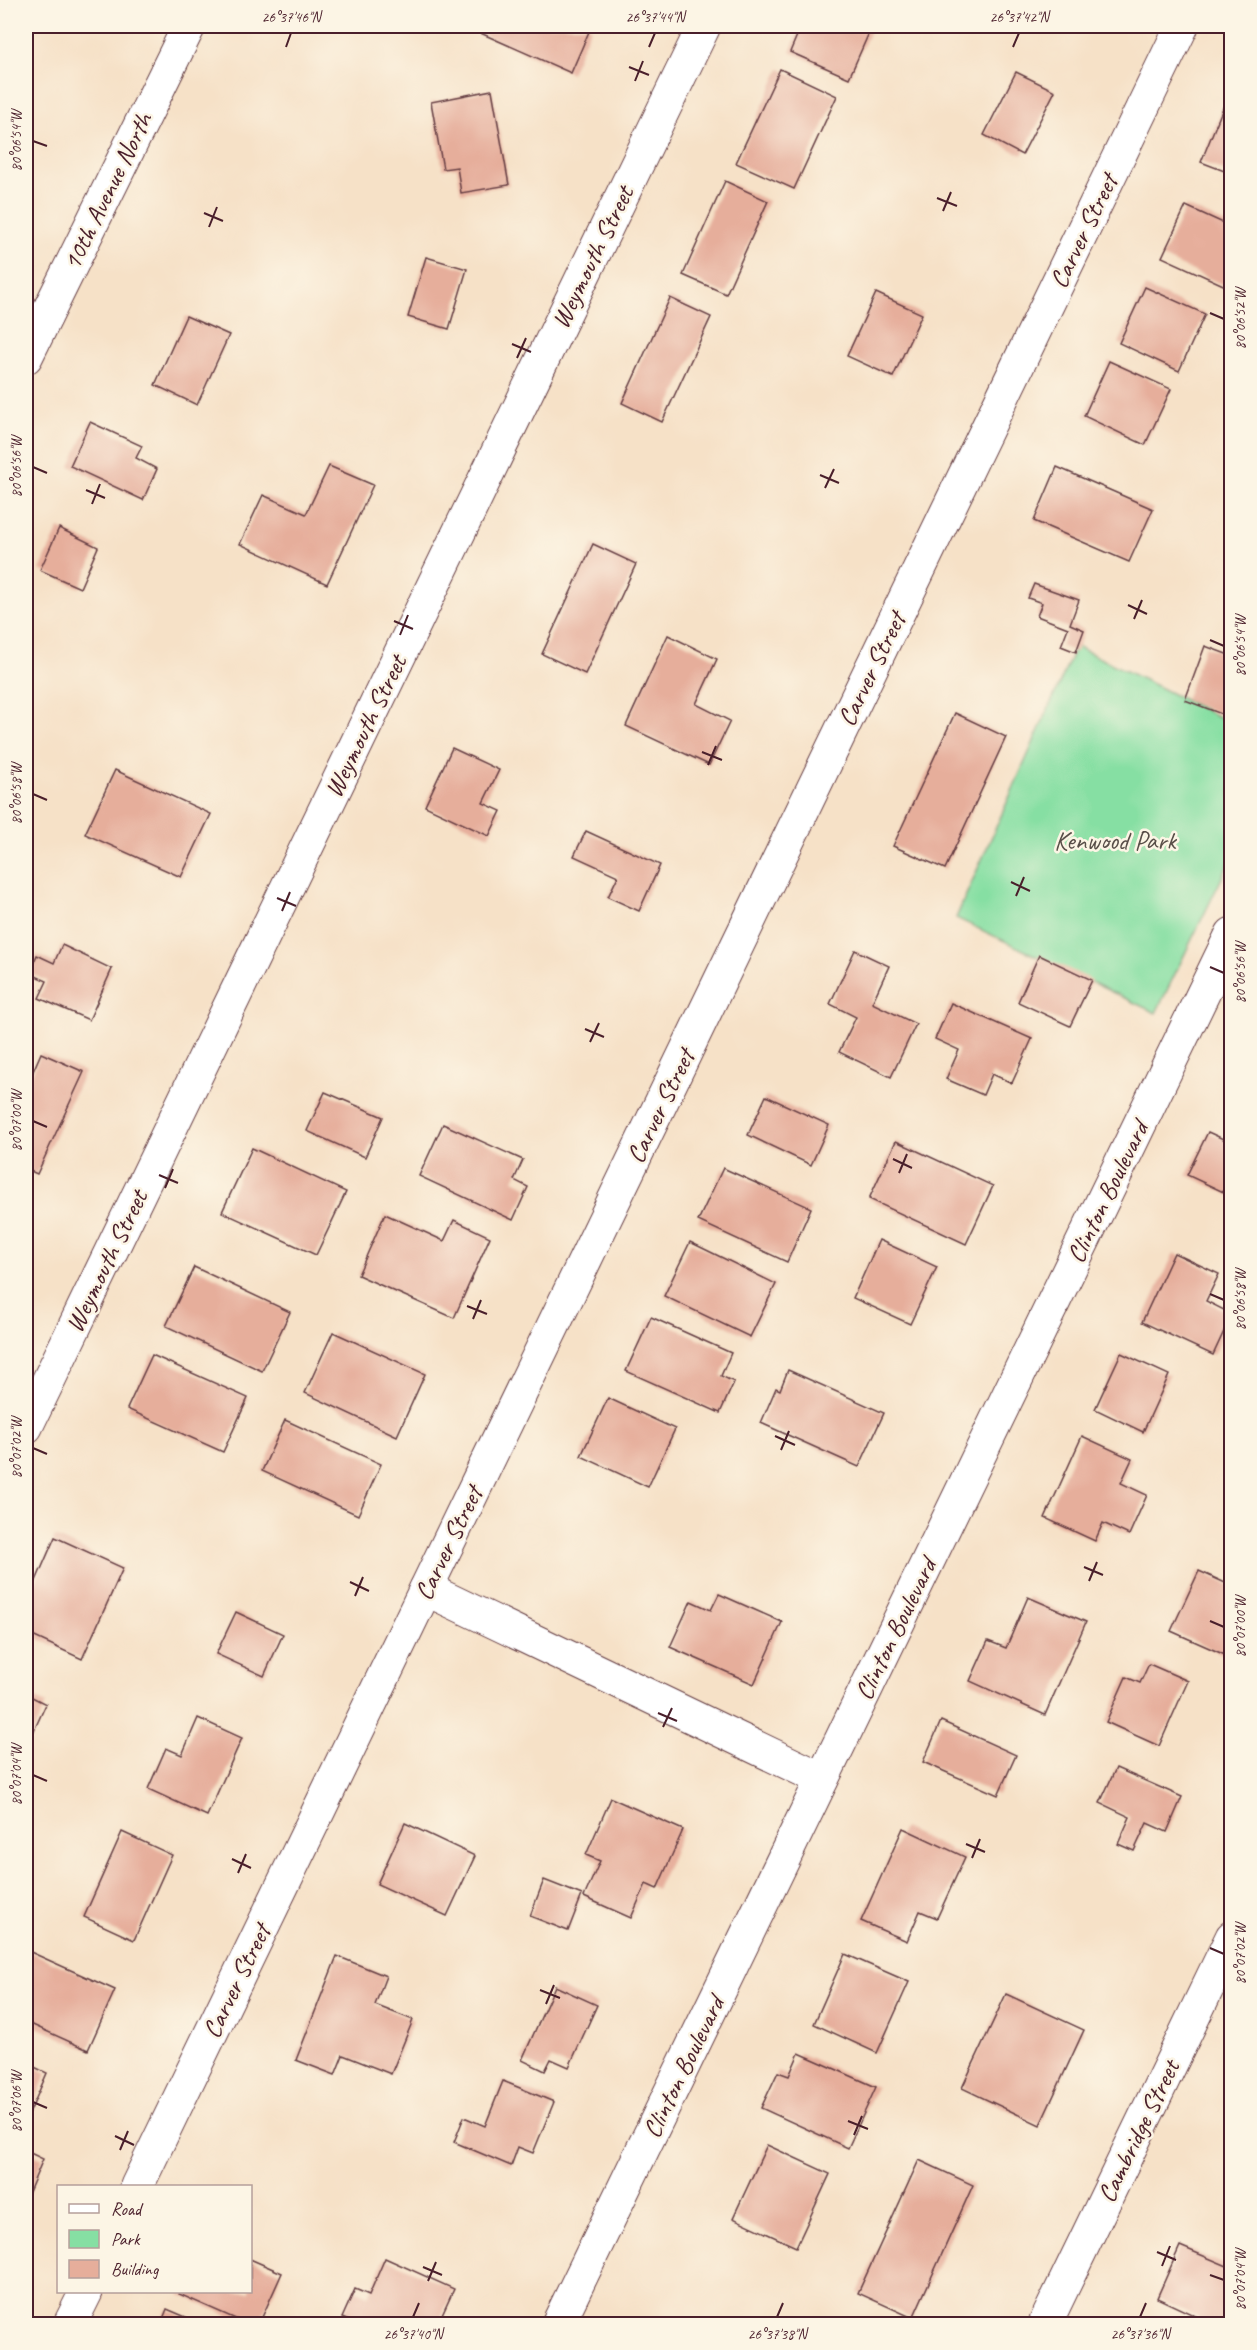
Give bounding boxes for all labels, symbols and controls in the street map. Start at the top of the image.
text: 26°37'46"N [261,8,324,27]
text: 26°37'44"N [625,8,688,27]
text: 26°37'42"N [989,8,1052,27]
street label: 10th Avenue North [55,105,161,275]
text: 80°06'54"W [7,107,26,171]
street label: Carver Street [1042,166,1127,293]
street label: Weymouth Street [544,179,642,334]
text: 80°06'52"W [1231,285,1250,349]
text: 80°06'56"W [7,433,26,497]
street label: Carver Street [830,604,915,731]
text: 80°06'54"W [1231,612,1250,676]
street label: Weymouth Street [317,648,415,803]
text: 80°06'58"W [7,760,26,824]
park label: Kenwood Park [1054,824,1177,857]
text: 80°06'56"W [1231,939,1250,1003]
street label: Carver Street [619,1041,704,1168]
text: 80°07'00"W [7,1087,26,1151]
street label: Clinton Boulevard [1059,1113,1158,1268]
street label: Weymouth Street [58,1183,156,1338]
text: 80°06'58"W [1231,1266,1250,1330]
text: 80°07'02"W [7,1414,26,1478]
street label: Carver Street [407,1478,492,1605]
street label: Clinton Boulevard [847,1550,946,1705]
text: 80°07'00"W [1231,1593,1250,1657]
text: 80°07'04"W [7,1741,26,1805]
street label: Carver Street [195,1916,280,2043]
text: 80°07'02"W [1231,1920,1250,1984]
street label: Clinton Boulevard [635,1988,734,2143]
street label: Cambridge Street [1090,2053,1188,2208]
text: 80°07'06"W [7,2068,26,2132]
legend [57,2185,252,2293]
text: Road [111,2198,144,2220]
text: Park [111,2228,141,2250]
text: 80°07'04"W [1231,2246,1250,2310]
text: Building [111,2258,160,2280]
text: 26°37'40"N [383,2325,446,2344]
text: 26°37'38"N [747,2325,810,2344]
text: 26°37'36"N [1110,2325,1173,2344]

